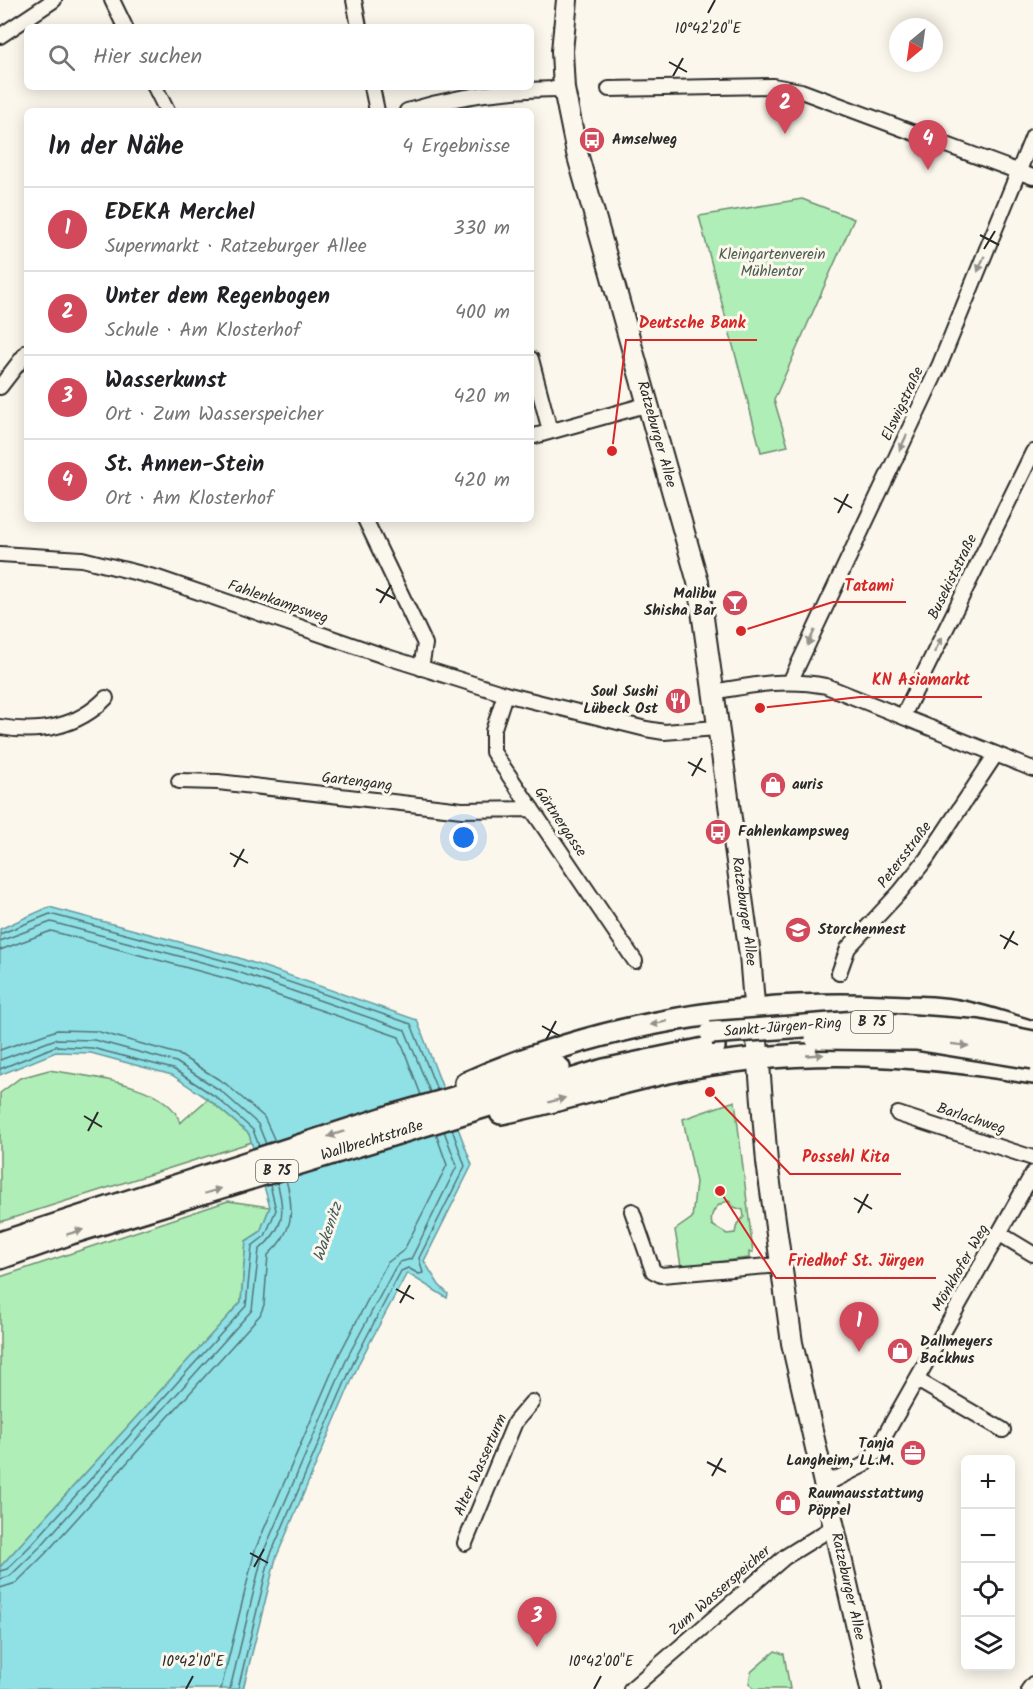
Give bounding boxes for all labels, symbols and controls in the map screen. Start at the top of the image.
text: 10°42'20"E [675,17,742,41]
north arrow [889,18,943,72]
search box [24,24,534,90]
text: Hier suchen [93,40,202,75]
icon: search [45,41,78,74]
pin: 2 [766,84,804,134]
pin: 4 [908,120,948,170]
bus stop icon: Amselweg [577,125,607,155]
text: In der Nähe [48,126,184,168]
place label: Amselweg [612,128,677,152]
text: 4 Ergebnisse [402,131,510,163]
text: EDEKA Merchel [105,196,255,231]
text: 1 [64,213,71,245]
text: 330 m [453,213,510,245]
text: Supermarkt · Ratzeburger Allee [105,231,367,263]
park label: Kleingartenverein Mühlentor [719,243,825,284]
one-way arrow [976,256,986,274]
text: Unter dem Regenbogen [105,280,330,315]
text: 2 [62,297,73,329]
text: 400 m [455,297,510,329]
callout: Deutsche Bank [626,306,757,340]
text: Deutsche Bank [639,311,746,336]
text: Schule · Am Klosterhof [105,315,301,347]
street label: Elswigstraße [875,363,931,445]
text: Wasserkunst [105,364,227,399]
street label: Ratzeburger Allee [630,378,683,491]
text: 3 [62,381,73,413]
text: 420 m [453,381,510,413]
text: Ort · Zum Wasserspeicher [105,399,323,431]
one-way arrow [899,435,908,452]
text: St. Annen-Stein [105,448,264,483]
text: 4 [62,465,73,497]
text: 420 m [453,465,510,497]
text: Ort · Am Klosterhof [105,483,273,515]
street label: Busekiststraße [922,530,984,624]
callout: Tatami [833,568,906,602]
street label: Fahlenkampsweg [225,574,331,630]
text: Tatami [844,574,895,599]
place label: Malibu Shisha Bar [644,582,717,623]
bar icon: Malibu Shisha Bar [720,588,750,618]
one-way arrow [807,630,816,647]
one-way arrow [934,636,943,653]
callout: KN Asiamarkt [860,663,982,697]
text: KN Asiamarkt [872,668,971,693]
place label: Soul Sushi Lübeck Ost [583,680,659,721]
restaurant icon: Soul Sushi Lübeck Ost [663,686,693,716]
street label: Gartengang [320,766,394,798]
shop icon: auris [758,770,788,800]
place label: auris [792,773,823,797]
street label: Gärtnergasse [528,782,593,862]
street label: Petersstraße [872,816,938,894]
bus stop icon: Fahlenkampsweg [703,817,733,847]
place label: Fahlenkampsweg [738,820,849,844]
your location [449,823,478,852]
street label: Ratzeburger Allee [724,855,763,967]
school or university icon: Storchennest [783,915,813,945]
place label: Storchennest [818,918,906,942]
street label: Sankt-Jürgen-Ring [723,1011,843,1044]
road number: B 75 [851,1011,893,1033]
one-way arrow [650,1019,669,1029]
one-way arrow [951,1040,970,1050]
one-way arrow [805,1050,824,1059]
one-way arrow [548,1094,566,1104]
street label: Barlachweg [934,1097,1008,1141]
street label: Wallbrechtstraße [318,1114,426,1168]
one-way arrow [327,1129,345,1139]
callout: Possehl Kita [790,1140,901,1174]
text: Possehl Kita [802,1145,890,1170]
road number: B 75 [256,1160,298,1182]
one-way arrow [204,1185,222,1195]
water label: Wakenitz [306,1198,350,1265]
street label: Mönkhofer Weg [926,1220,996,1316]
one-way arrow [66,1227,84,1236]
callout: Friedhof St. Jürgen [776,1244,936,1278]
text: Friedhof St. Jürgen [788,1249,924,1274]
pin: 1 [840,1302,878,1352]
place label: Dallmeyers Backhus [920,1330,993,1371]
shop icon: Dallmeyers Backhus [885,1336,915,1366]
street label: Alter Wasserturm [448,1410,514,1520]
place label: Tanja Langheim, LL.M. [786,1432,894,1473]
office icon: Tanja Langheim, LL.M. [898,1438,928,1468]
map controls [961,1455,1015,1671]
button: + [961,1455,1015,1509]
place label: Raumausstattung Pöppel [808,1482,924,1523]
shop icon: Raumausstattung Pöppel [773,1488,803,1518]
button: − [961,1509,1015,1563]
street label: Ratzeburger Allee [824,1530,872,1643]
street label: Zum Wasserspeicher [664,1539,777,1642]
button: locate [961,1563,1015,1617]
pin: 3 [518,1598,556,1647]
button: layers [961,1617,1015,1671]
text: 10°42'10"E [162,1650,225,1674]
text: 10°42'00"E [568,1650,635,1674]

